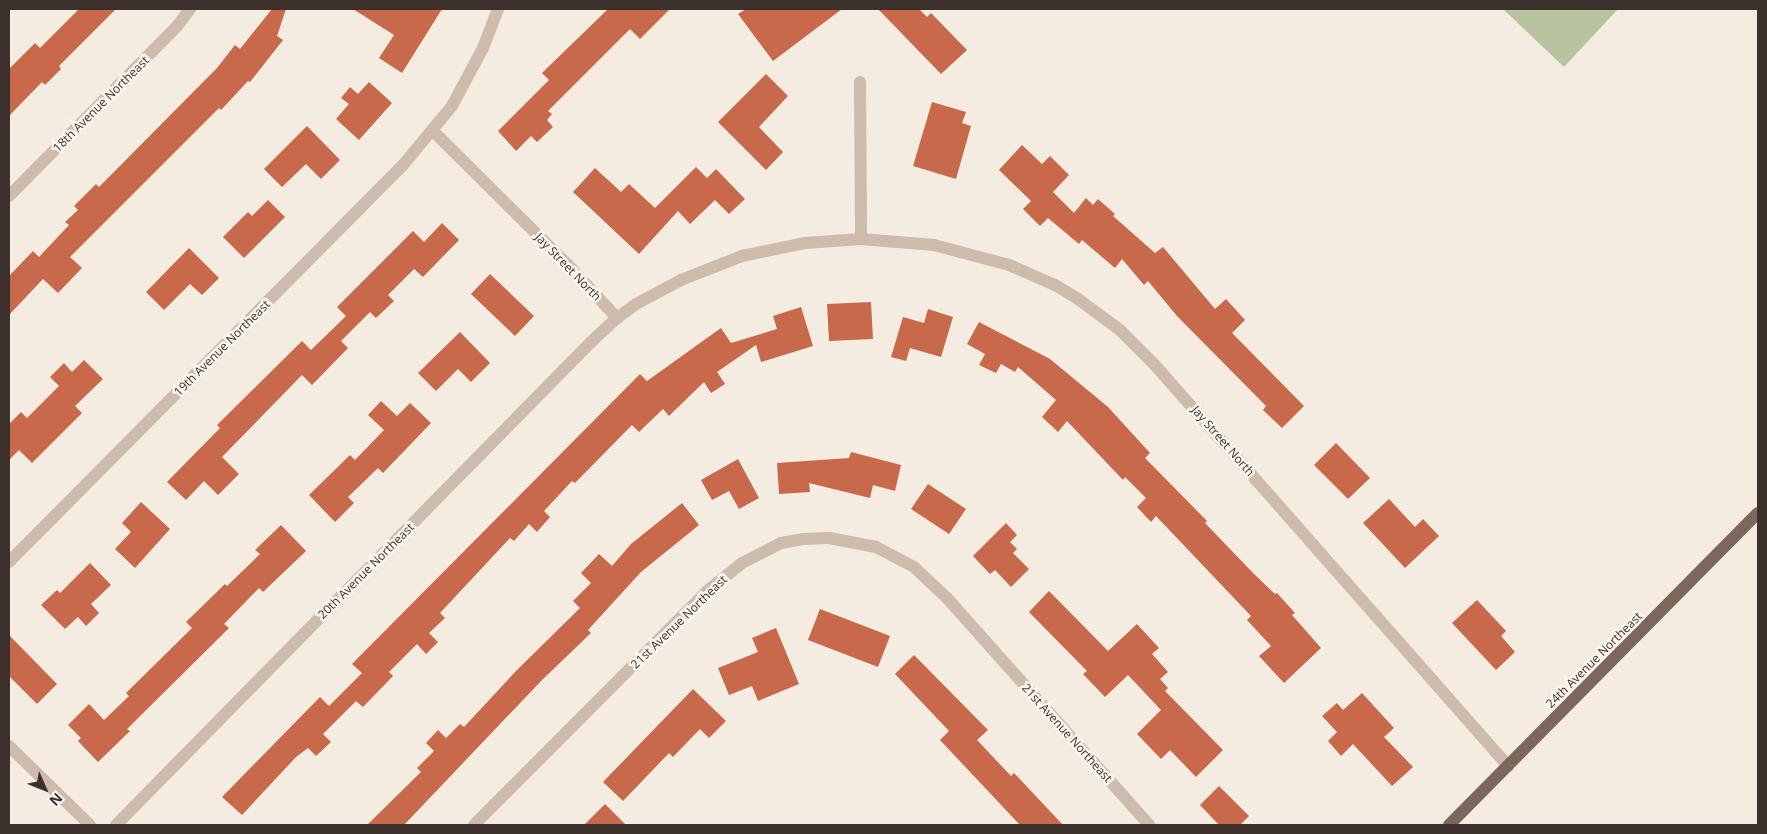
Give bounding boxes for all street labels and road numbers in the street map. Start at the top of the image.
street label: 18th Avenue Northeast [50,53,152,155]
street label: Jay Street North [532,230,604,304]
street label: 19th Avenue Northeast [171,297,273,399]
street label: Jay Street North [1189,403,1257,479]
street label: 20th Avenue Northeast [315,520,417,622]
street label: 21st Avenue Northeast [628,572,730,672]
street label: 24th Avenue Northeast [1543,609,1645,711]
street label: 21st Avenue Northeast [1019,681,1115,785]

